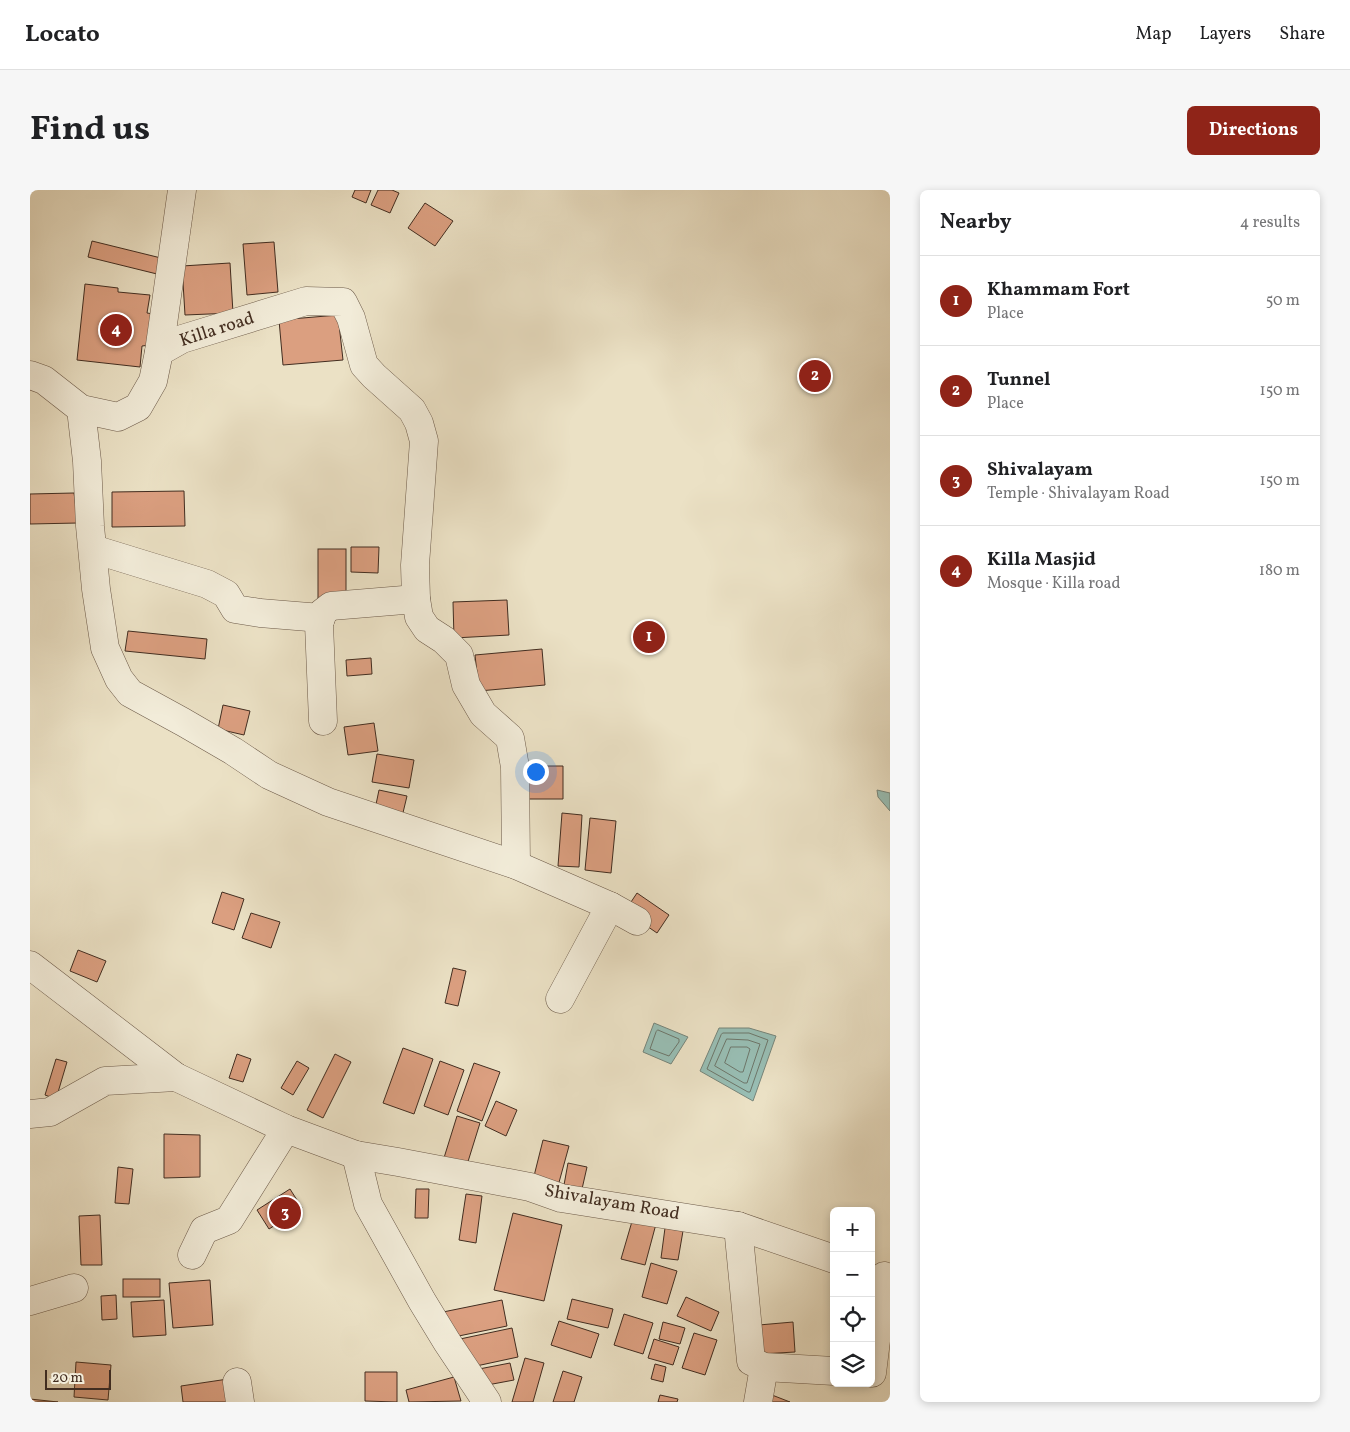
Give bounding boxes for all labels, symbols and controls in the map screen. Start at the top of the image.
text: Locato [25,18,100,52]
text: Map [1135,22,1171,47]
text: Layers [1199,22,1251,47]
text: Share [1279,22,1325,47]
text: Find us [30,106,150,154]
button: Directions [1187,106,1320,155]
text: Nearby [940,208,1011,237]
text: 4 results [1240,212,1300,234]
text: Khammam Fort [987,277,1130,303]
text: 1 [953,290,959,312]
text: 50 m [1266,290,1300,312]
text: Place [987,303,1024,325]
street label: Killa road [176,306,258,354]
pin: 4 [100,311,132,349]
pin: 2 [799,357,831,395]
text: Tunnel [987,367,1051,393]
text: 2 [952,380,960,402]
text: 150 m [1259,380,1300,402]
text: Place [987,393,1024,415]
text: Shivalayam [987,457,1093,483]
text: 3 [952,470,960,492]
text: 150 m [1259,470,1300,492]
text: Temple · Shivalayam Road [987,483,1170,505]
text: Killa Masjid [987,547,1096,573]
text: 4 [951,560,961,582]
text: 180 m [1259,560,1300,582]
text: Mosque · Killa road [987,573,1120,595]
pin: 1 [633,618,665,656]
your location [523,759,549,785]
street label: Shivalayam Road [542,1179,682,1227]
pin: 3 [269,1194,301,1232]
map controls [830,1207,875,1387]
button: + [830,1207,875,1252]
button: − [830,1252,875,1297]
button: locate [830,1297,875,1342]
button: layers [830,1342,875,1387]
scale bar [45,1367,111,1390]
text: 20 m [52,1369,83,1388]

